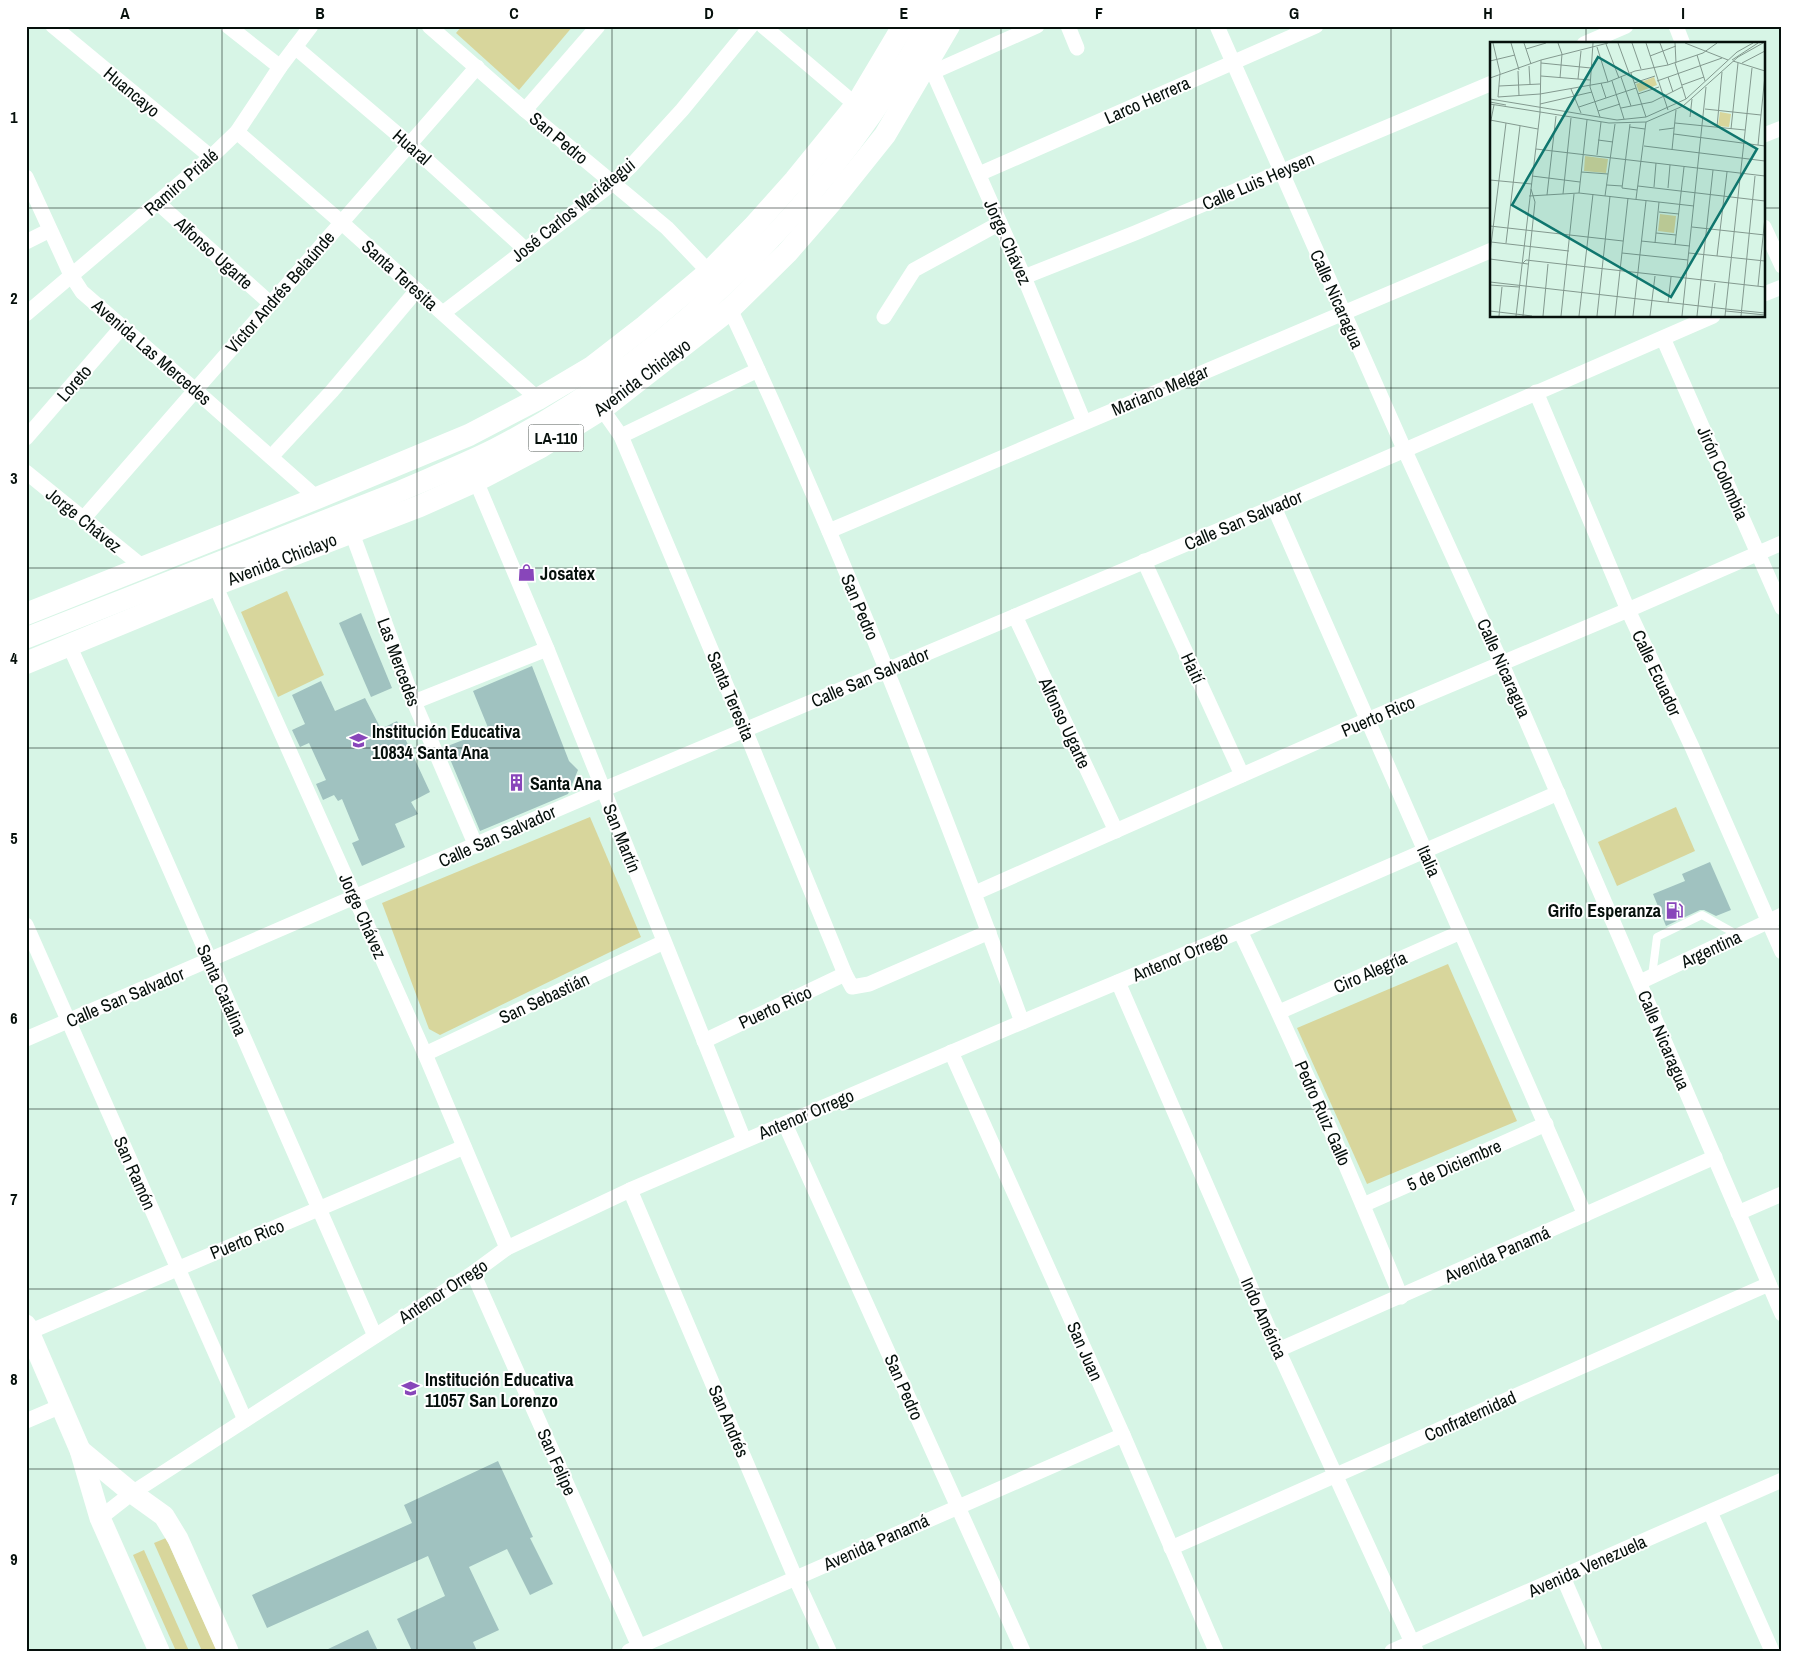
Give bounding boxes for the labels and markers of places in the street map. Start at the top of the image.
place label: Josatex [540,561,596,586]
shop icon: Josatex [516,563,536,583]
place label: Institución Educativa 10834 Santa Ana [372,719,521,765]
school or university icon: Institución Educativa 10834 Santa Ana [348,731,368,751]
place label: Santa Ana [530,771,602,796]
building icon: Santa Ana [506,773,526,793]
place label: Grifo Esperanza [1548,898,1662,923]
fuel station icon: Grifo Esperanza [1665,900,1685,920]
place label: Institución Educativa 11057 San Lorenzo [425,1367,574,1413]
school or university icon: Institución Educativa 11057 San Lorenzo [401,1379,421,1399]

